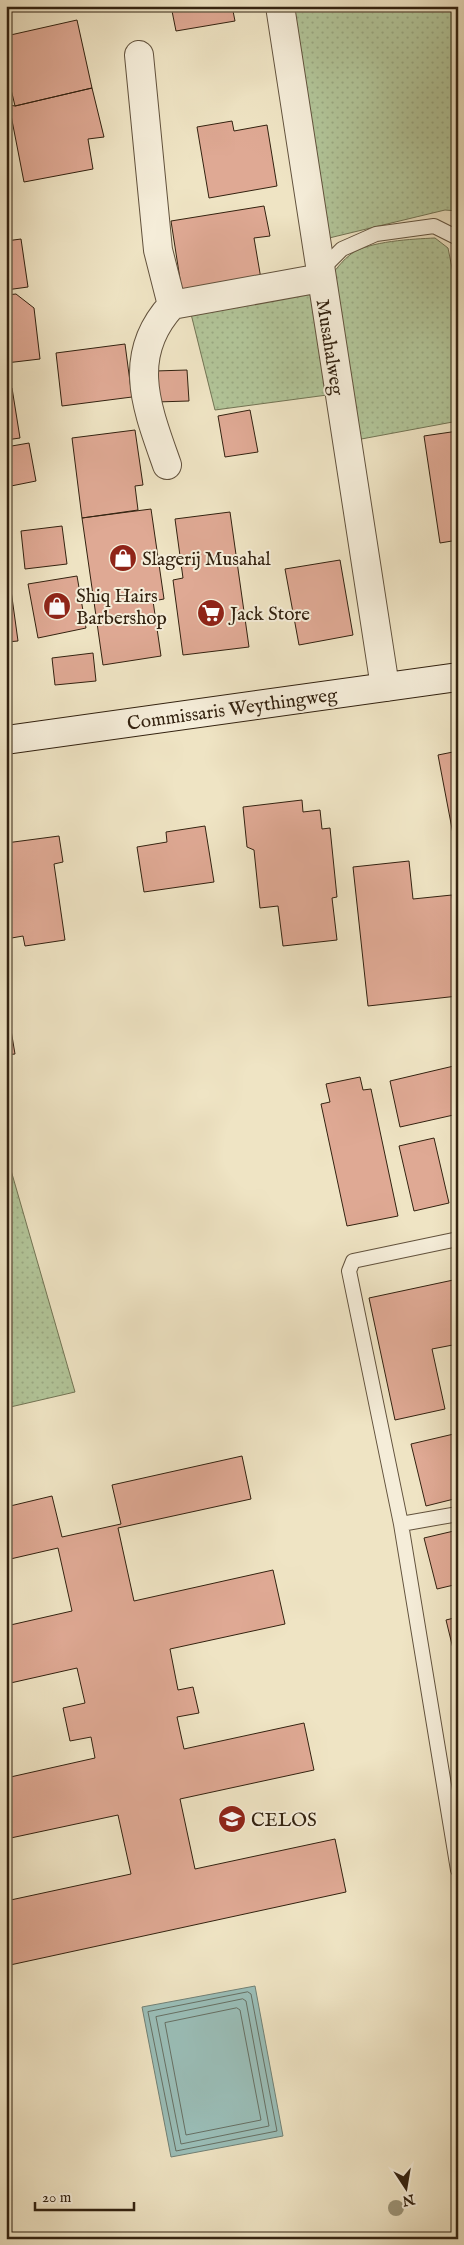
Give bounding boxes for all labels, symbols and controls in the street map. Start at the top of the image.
street label: Musahalweg [310,298,349,398]
shop icon: Slagerij Musahal [108,543,138,573]
place label: Slagerij Musahal [142,548,272,572]
place label: Shiq Hairs Barbershop [76,585,167,631]
shop icon: Shiq Hairs Barbershop [42,591,72,621]
supermarket icon: Jack Store [196,598,226,628]
place label: Jack Store [228,603,310,627]
street label: Commissaris Weythingweg [126,683,340,737]
school or university icon: CELOS [217,1804,247,1834]
place label: CELOS [251,1809,317,1833]
north arrow [382,2162,432,2212]
scale bar [35,2180,134,2212]
text: 20 m [42,2188,72,2207]
text: N [401,2189,417,2210]

